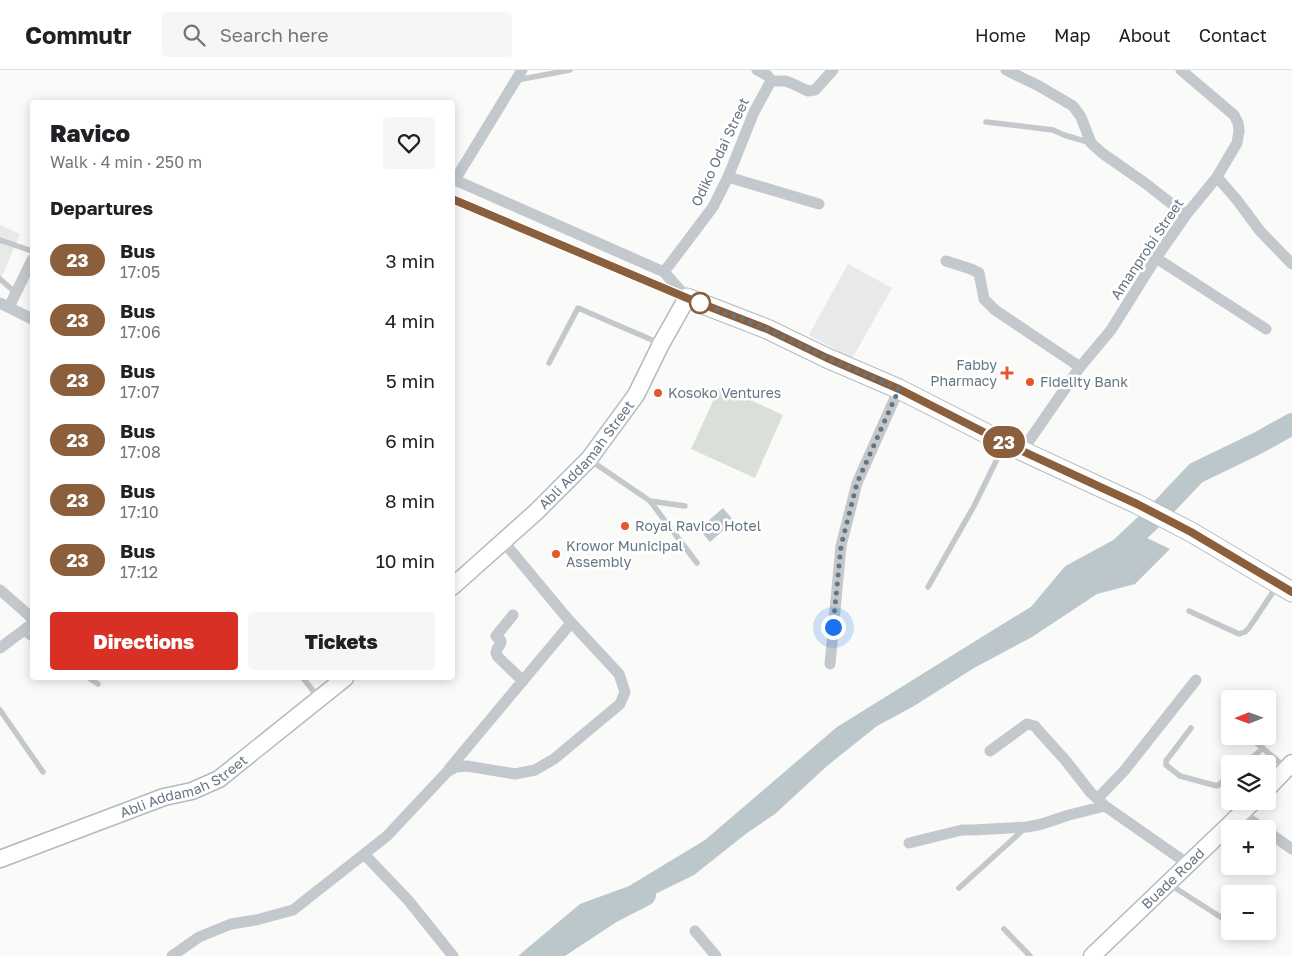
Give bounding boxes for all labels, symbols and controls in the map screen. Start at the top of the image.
search box [162,12,512,57]
text: Commutr [25,20,132,49]
icon: search [180,21,208,49]
text: Search here [220,23,329,46]
text: Home [975,24,1026,46]
text: Map [1054,24,1091,46]
text: About [1119,24,1171,46]
text: Contact [1199,24,1267,46]
street label: Odiko Odai Street [687,95,752,209]
button: heart [383,117,435,169]
text: Ravico [50,118,130,147]
text: Walk · 4 min · 250 m [50,152,202,172]
street label: Amanprobi Street [1107,195,1187,302]
text: Departures [50,196,153,219]
text: Bus [120,239,155,262]
text: 23 [67,249,88,271]
text: 3 min [386,249,435,272]
text: 17:05 [120,262,160,282]
unlabelled marker [689,292,711,314]
text: Bus [120,299,155,322]
text: 23 [67,309,88,331]
text: 4 min [385,309,435,332]
text: 17:06 [120,322,161,342]
place label: Fabby Pharmacy [930,356,997,389]
text: Bus [120,359,155,382]
marker: Fabby Pharmacy [1001,367,1013,379]
text: 23 [67,369,88,391]
text: 5 min [386,369,435,392]
place label: Fidelity Bank [1040,373,1128,390]
marker: Fidelity Bank [1024,376,1036,388]
text: 17:07 [120,382,159,402]
place label: Kosoko Ventures [668,384,781,401]
marker: Kosoko Ventures [652,387,664,399]
street label: Abli Addamah Street [535,397,637,512]
text: Bus [120,419,155,442]
line badge: 23 [982,426,1026,458]
text: 23 [67,429,88,451]
text: 6 min [385,429,435,452]
text: 23 [993,431,1015,453]
text: 17:08 [120,442,161,462]
text: Bus [120,479,155,502]
text: 23 [67,489,88,511]
text: 8 min [385,489,435,512]
text: 17:10 [120,502,159,522]
place label: Royal Ravico Hotel [635,517,761,534]
marker: Royal Ravico Hotel [619,520,631,532]
place label: Krowor Municipal Assembly [566,537,683,570]
text: Bus [120,539,155,562]
marker: Krowor Municipal Assembly [550,548,562,560]
text: 23 [67,549,88,571]
text: 10 min [376,549,435,572]
text: 17:12 [120,562,158,582]
button: Directions [50,612,238,670]
button: Tickets [248,612,435,670]
your location [821,615,846,640]
north arrow [1221,690,1276,745]
map controls [1221,690,1276,940]
street label: Abli Addamah Street [117,751,250,821]
button: layers [1221,755,1276,810]
button: + [1221,820,1276,875]
street label: Buade Road [1138,844,1207,912]
button: − [1221,885,1276,940]

